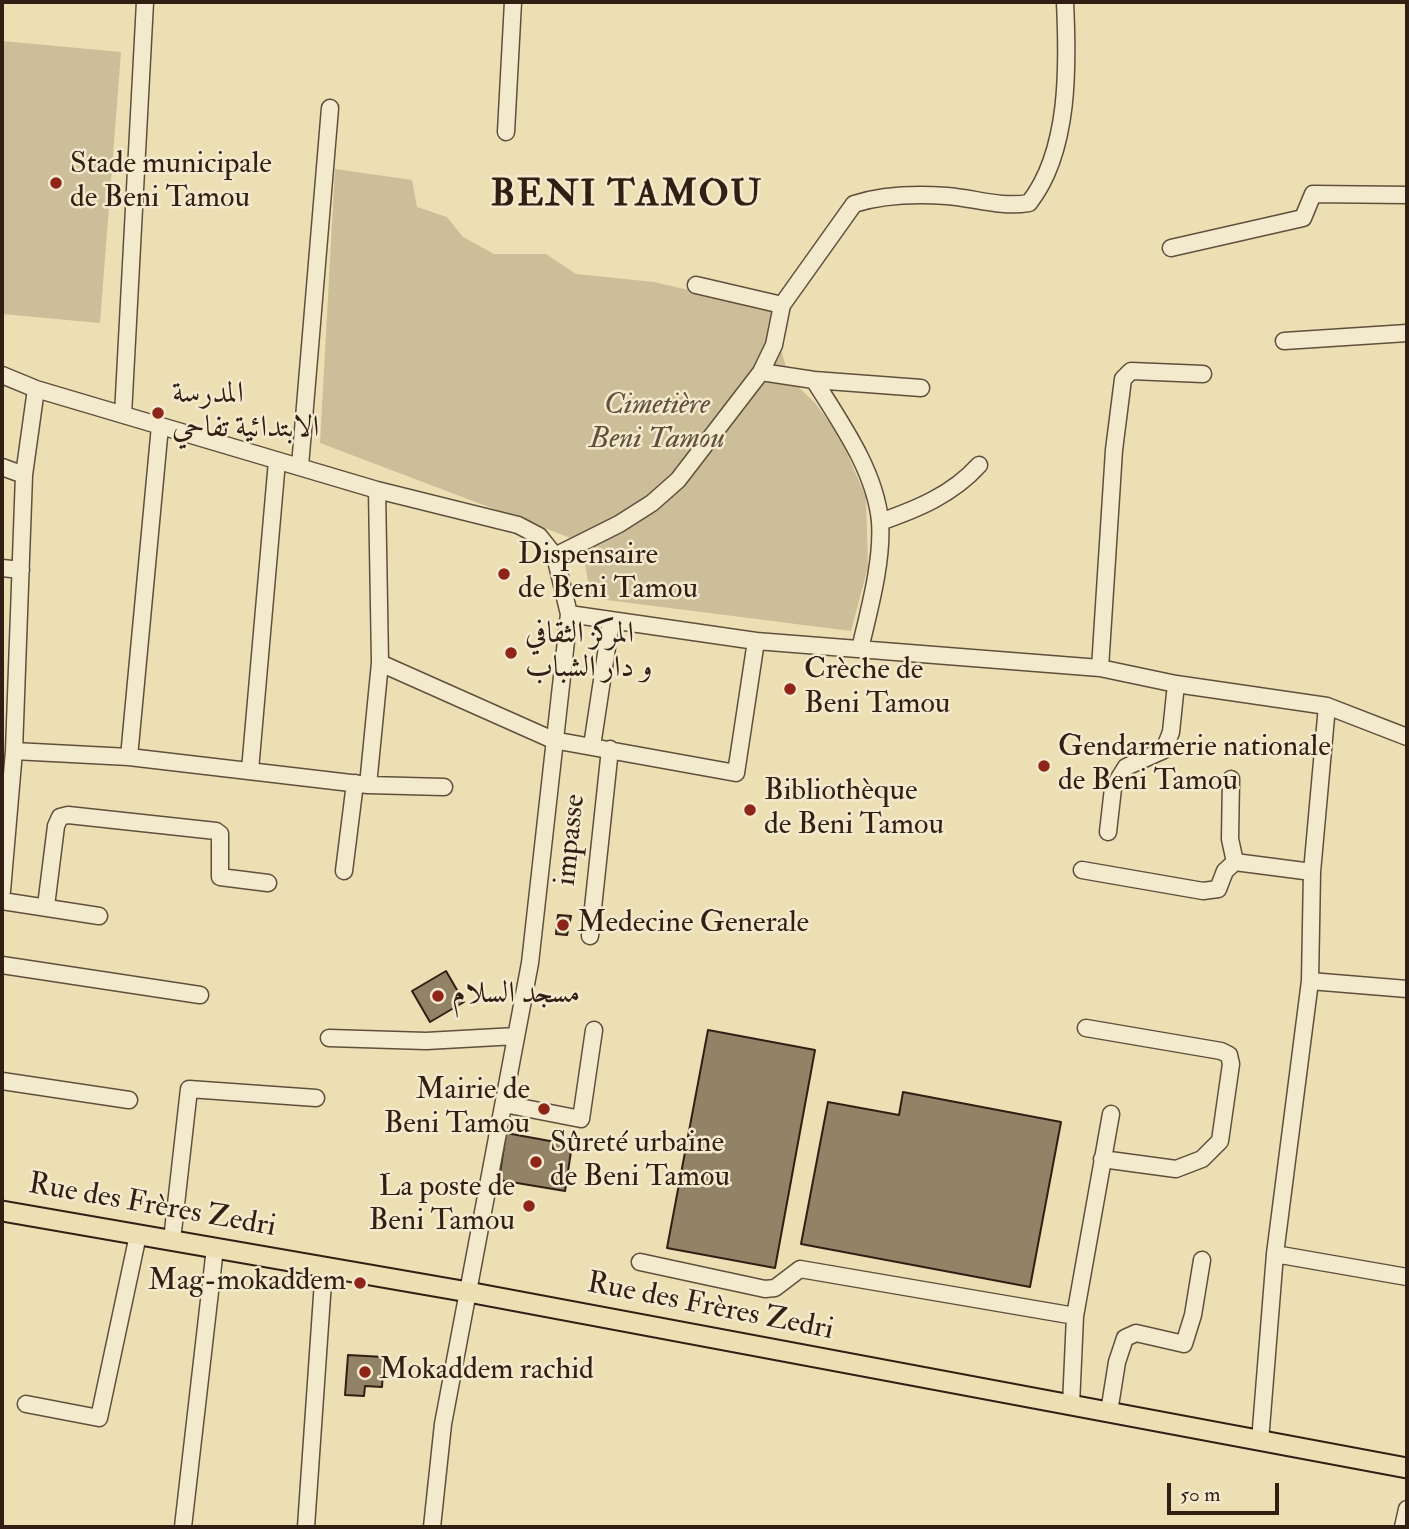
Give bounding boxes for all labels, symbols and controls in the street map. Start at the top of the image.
place label: Stade municipale de Beni Tamou [70,148,272,218]
marker: Stade municipale de Beni Tamou [48,175,64,191]
district label: BENI TAMOU [492,175,762,219]
place label: المدرسة الابتدائية تفاحي [172,378,319,448]
park label: Cimetière Beni Tamou [589,389,725,460]
marker: المدرسة الابتدائية تفاحي [150,405,166,421]
place label: Dispensaire de Beni Tamou [518,539,698,610]
marker: Dispensaire de Beni Tamou [496,566,512,582]
place label: المركز الثقافي و دار الشباب [525,618,652,688]
marker: المركز الثقافي و دار الشباب [503,645,519,661]
place label: Crèche de Beni Tamou [804,654,950,724]
marker: Crèche de Beni Tamou [782,681,798,697]
place label: Gendarmerie nationale de Beni Tamou [1058,731,1331,802]
marker: Gendarmerie nationale de Beni Tamou [1036,758,1052,774]
place label: Bibliothèque de Beni Tamou [764,775,944,846]
street label: impasse [549,792,595,888]
marker: Bibliothèque de Beni Tamou [742,802,758,818]
place label: Medecine Generale [577,907,809,943]
marker: Medecine Generale [555,917,571,933]
place label: مسجد السلام [452,978,580,1014]
marker: مسجد السلام [430,988,446,1004]
place label: Mairie de Beni Tamou [384,1074,530,1144]
marker: Mairie de Beni Tamou [536,1101,552,1117]
place label: Sûreté urbaine de Beni Tamou [550,1127,730,1198]
marker: Sûreté urbaine de Beni Tamou [528,1154,544,1170]
street label: Rue des Frères Zedri [26,1168,278,1246]
place label: La poste de Beni Tamou [369,1171,515,1242]
marker: La poste de Beni Tamou [521,1198,537,1214]
place label: Mag-mokaddem [148,1265,346,1301]
street label: Rue des Frères Zedri [584,1266,836,1350]
marker: Mag-mokaddem [352,1275,368,1291]
place label: Mokaddem rachid [379,1354,594,1390]
marker: Mokaddem rachid [357,1364,373,1380]
scale bar [1171,1470,1283,1514]
text: 50 m [1180,1481,1221,1508]

